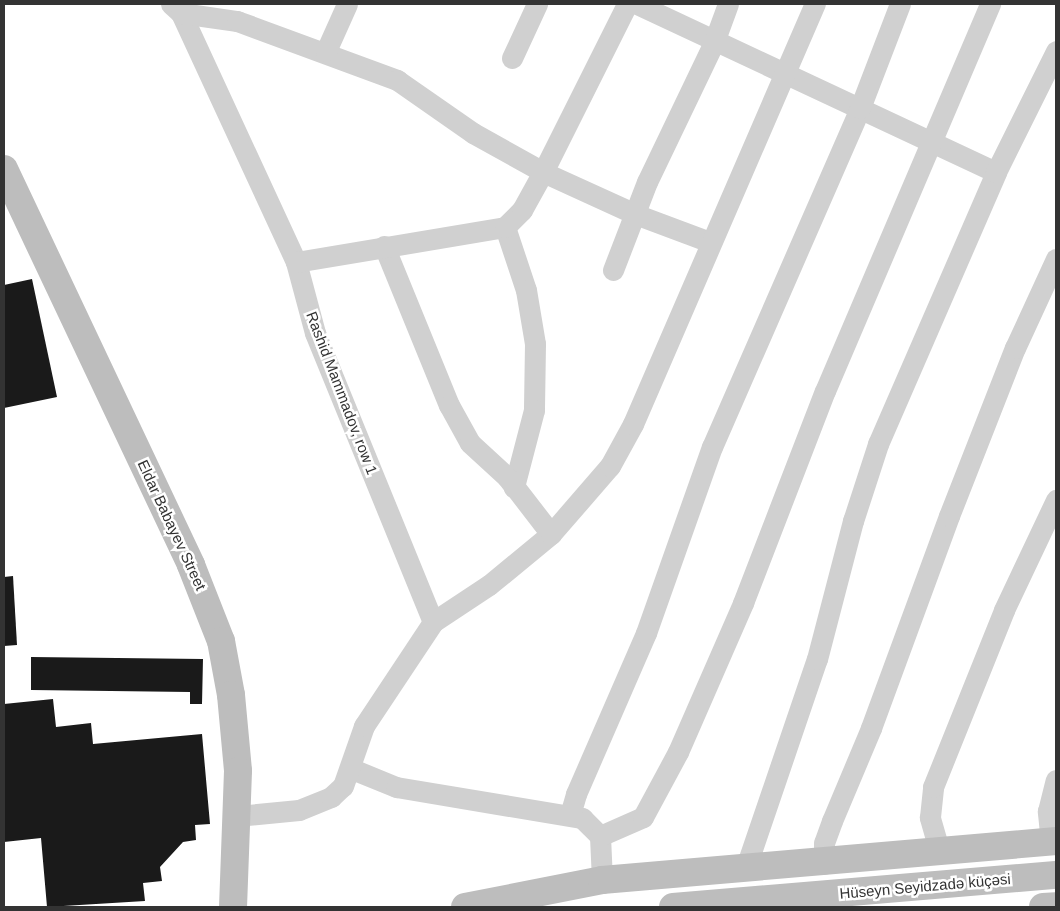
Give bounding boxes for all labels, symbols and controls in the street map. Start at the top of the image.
street label: Rashid Mammadov, row 1 [303,309,381,477]
street label: Eldar Babayev Street [134,457,210,593]
street label: Hüseyn Seyidzadə küçəsi [839,870,1011,902]

